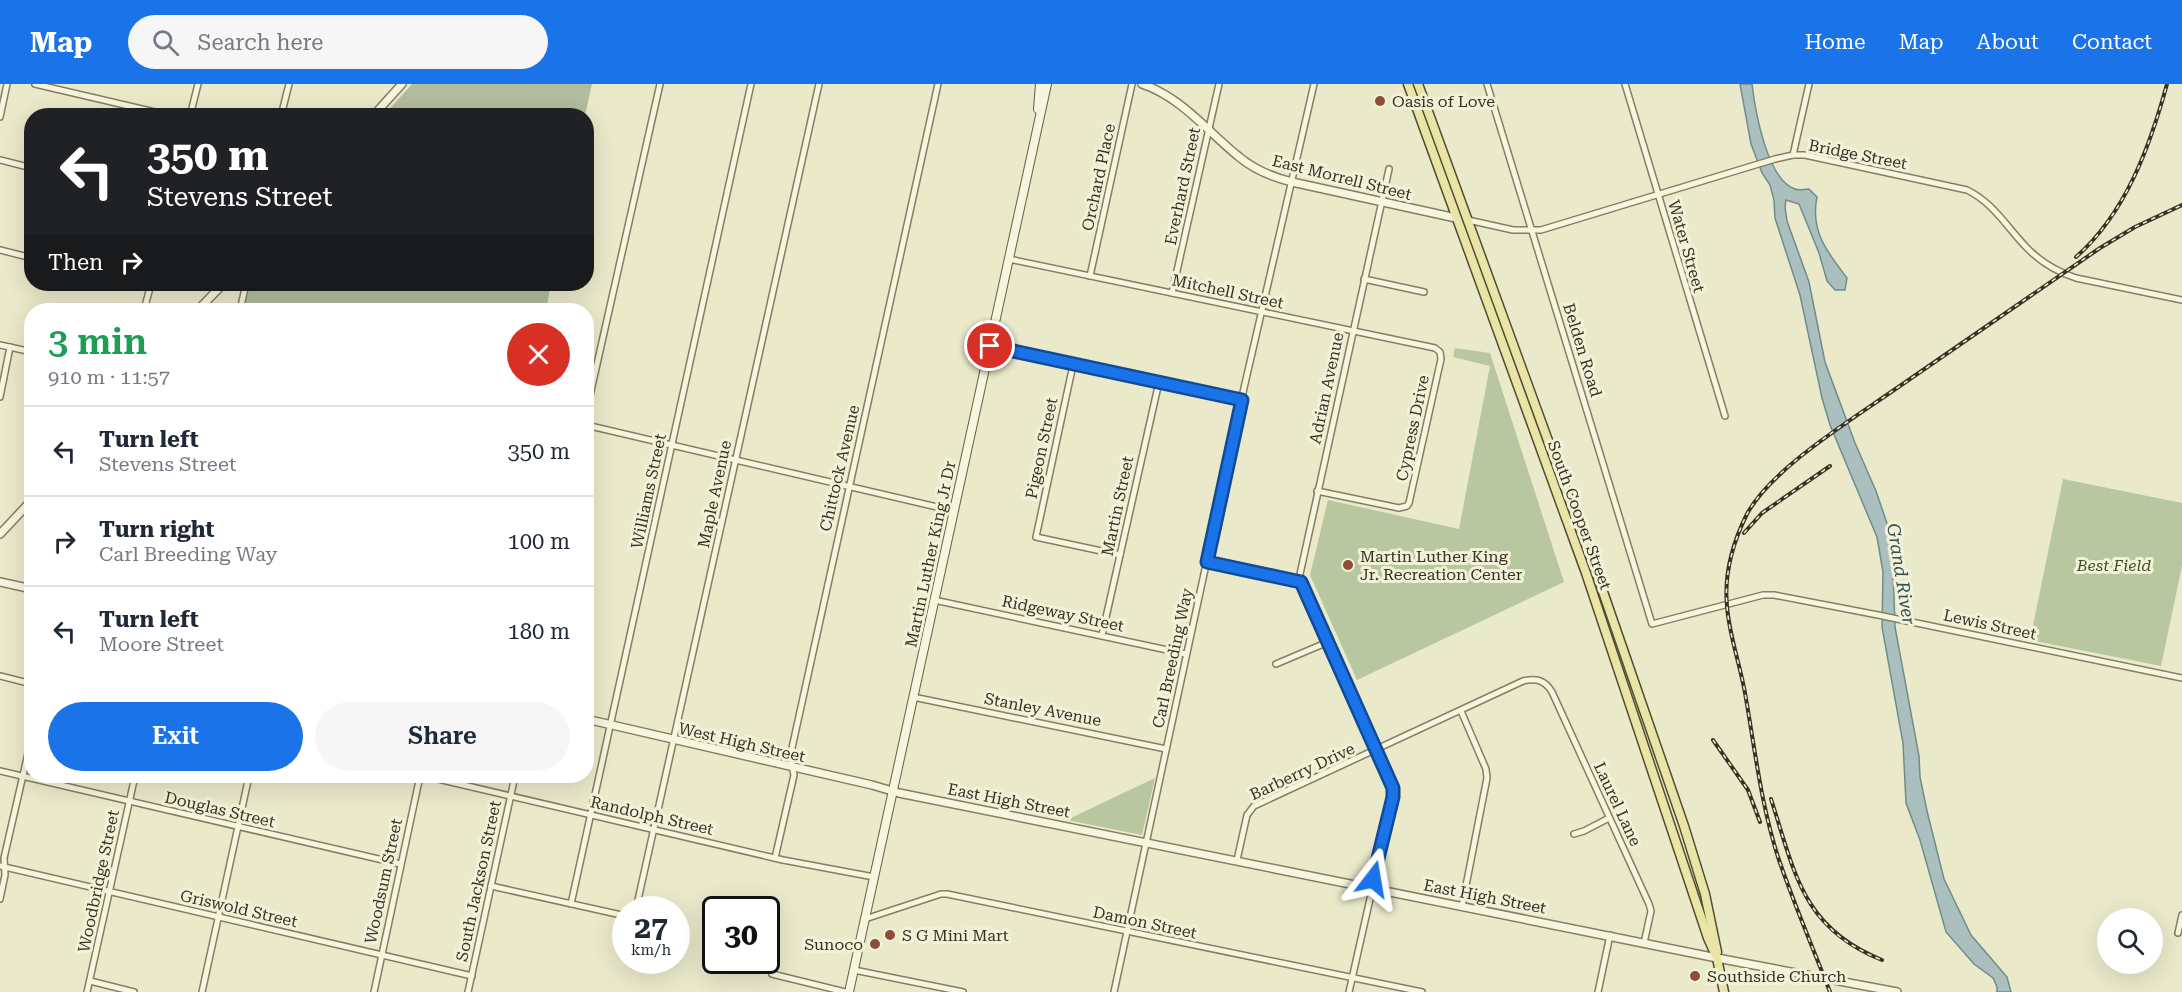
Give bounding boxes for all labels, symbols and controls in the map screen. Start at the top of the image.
search box [128,15,548,69]
text: Map [30,26,92,59]
icon: search [149,26,182,59]
text: Search here [197,30,323,55]
text: Home [1805,30,1866,54]
text: Map [1899,30,1944,54]
text: About [1977,30,2039,54]
text: Contact [2072,30,2152,54]
place label: Oasis of Love [1392,92,1495,111]
marker: Oasis of Love [1373,94,1387,108]
street label: Orchard Place [1078,122,1119,232]
street label: Everhard Street [1161,125,1204,247]
text: 350 m [147,131,269,180]
icon: left [48,132,126,210]
street label: Bridge Street [1807,136,1909,173]
street label: East Morrell Street [1270,151,1414,204]
text: Stevens Street [147,181,332,213]
street label: Water Street [1664,198,1709,295]
icon: right [115,246,148,279]
text: Then [48,250,103,275]
street label: Mitchell Street [1170,270,1286,313]
street label: Belden Road [1559,301,1606,399]
pin [964,320,1015,371]
text: 3 min [48,321,147,363]
button: close [507,323,570,386]
icon: arrive [973,329,1006,362]
street label: Adrian Avenue [1305,330,1348,446]
text: 910 m · 11:57 [48,365,170,389]
street label: Cypress Drive [1392,373,1433,483]
street label: Pigeon Street [1021,396,1062,500]
street label: Chittock Avenue [816,403,863,533]
text: Turn left [99,427,199,452]
street label: Williams Street [627,432,670,550]
icon: left [48,435,81,468]
street label: Maple Avenue [694,438,735,550]
street label: South Cooper Street [1544,438,1615,592]
text: 350 m [507,439,570,464]
text: Stevens Street [99,452,236,476]
street label: Martin Street [1098,454,1137,558]
street label: Martin Luther King Jr Dr [901,459,960,649]
text: Turn right [99,517,214,542]
water label: Grand River [1883,522,1920,626]
icon: right [48,525,81,558]
text: 100 m [507,529,570,554]
text: Carl Breeding Way [99,542,277,566]
place label: Martin Luther King Jr. Recreation Center [1360,547,1523,584]
park label: Best Field [2076,556,2151,575]
marker: Martin Luther King Jr. Recreation Center [1341,558,1355,572]
street label: Carl Breeding Way [1148,586,1197,730]
street label: Ridgeway Street [1000,591,1126,636]
street label: Lewis Street [1942,605,2038,644]
text: Turn left [99,607,199,632]
icon: left [48,615,81,648]
text: 180 m [507,619,570,644]
text: Moore Street [99,632,224,656]
street label: Stanley Avenue [983,689,1103,730]
button: Exit [48,702,303,771]
button: Share [315,702,570,771]
street label: West High Street [677,719,807,766]
street label: Barberry Drive [1247,739,1358,804]
street label: Laurel Lane [1590,759,1645,849]
street label: East High Street [946,779,1072,822]
street label: Douglas Street [163,788,277,831]
street label: Randolph Street [589,792,715,839]
street label: South Jackson Street [452,799,505,963]
street label: Woodbridge Street [74,808,123,954]
street label: Woodsum Street [361,817,406,945]
position arrow [1341,847,1405,911]
street label: East High Street [1422,875,1548,918]
street label: Griswold Street [178,886,299,931]
speed limit sign: 30 [702,896,780,974]
street label: Damon Street [1091,902,1199,943]
map controls [2097,908,2163,974]
button: search [2097,908,2163,974]
text: 27 [634,910,668,945]
place label: S G Mini Mart [902,926,1009,945]
marker: S G Mini Mart [883,928,897,942]
place label: Sunoco [804,935,863,954]
marker: Sunoco [868,937,882,951]
text: km/h [631,941,671,959]
place label: Southside Church [1707,967,1846,986]
marker: Southside Church [1688,969,1702,983]

